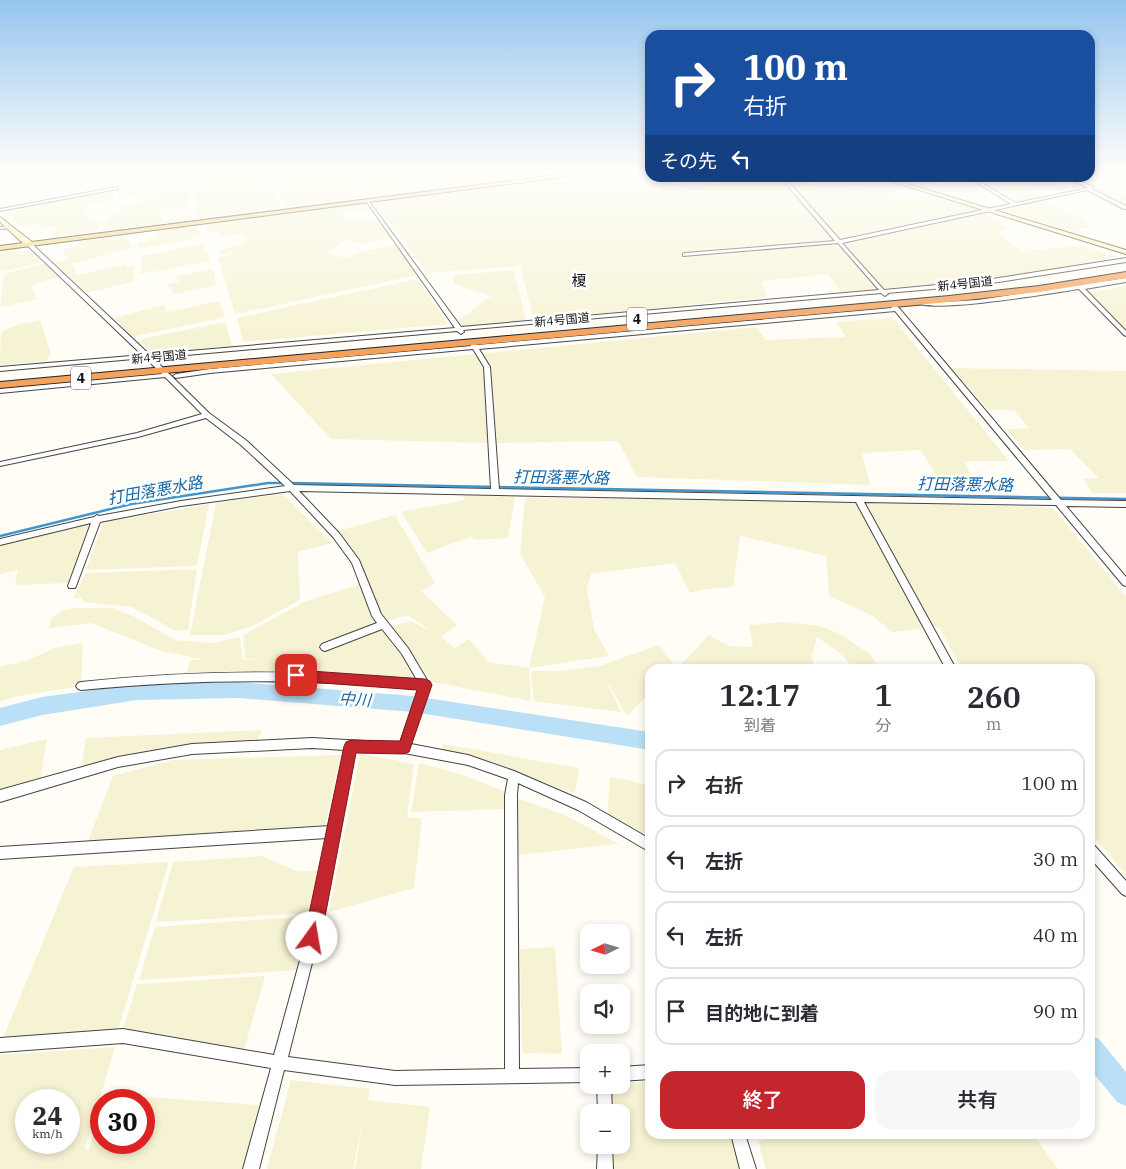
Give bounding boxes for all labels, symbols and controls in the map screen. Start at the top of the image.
text: 100 m [743,44,848,90]
icon: right [660,50,725,115]
text: 右折 [743,91,787,120]
icon: left [727,145,755,173]
text: その先 [660,149,717,173]
district label: 榎 [571,271,587,290]
street label: 新4号国道 [937,273,993,294]
road number: 4 [627,308,647,330]
street label: 新4号国道 [534,310,590,329]
street label: 新4号国道 [131,347,187,366]
road number: 4 [71,366,91,389]
water label: 打田落悪水路 [513,466,611,488]
water label: 打田落悪水路 [106,471,206,508]
water label: 打田落悪水路 [917,473,1015,495]
pin [275,654,317,696]
icon: arrive [282,661,310,689]
text: 12:17 [719,675,800,714]
text: 1 [874,675,892,714]
text: 260 [967,677,1021,716]
water label: 中川 [338,688,374,710]
text: m [986,714,1001,734]
text: 到着 [744,715,776,735]
text: 分 [875,715,891,735]
icon: right [662,769,690,797]
text: 100 m [1021,771,1078,795]
text: 右折 [705,773,743,797]
icon: left [662,845,690,873]
text: 30 m [1033,847,1078,871]
text: 左折 [705,849,743,873]
position arrow [285,911,337,963]
icon: left [662,921,690,949]
text: 40 m [1033,923,1078,947]
north arrow [580,924,630,974]
map controls [580,924,630,1154]
text: 左折 [705,925,743,949]
button: sound [580,984,630,1034]
icon: arrive [662,997,690,1025]
text: 90 m [1033,999,1078,1023]
text: 目的地に到着 [705,1001,819,1025]
button: + [580,1044,630,1094]
button: 終了 [660,1071,865,1129]
button: 共有 [875,1071,1080,1129]
speed limit sign: 30 [90,1089,155,1154]
text: 24 [32,1099,63,1132]
button: − [580,1104,630,1154]
text: km/h [32,1126,63,1141]

